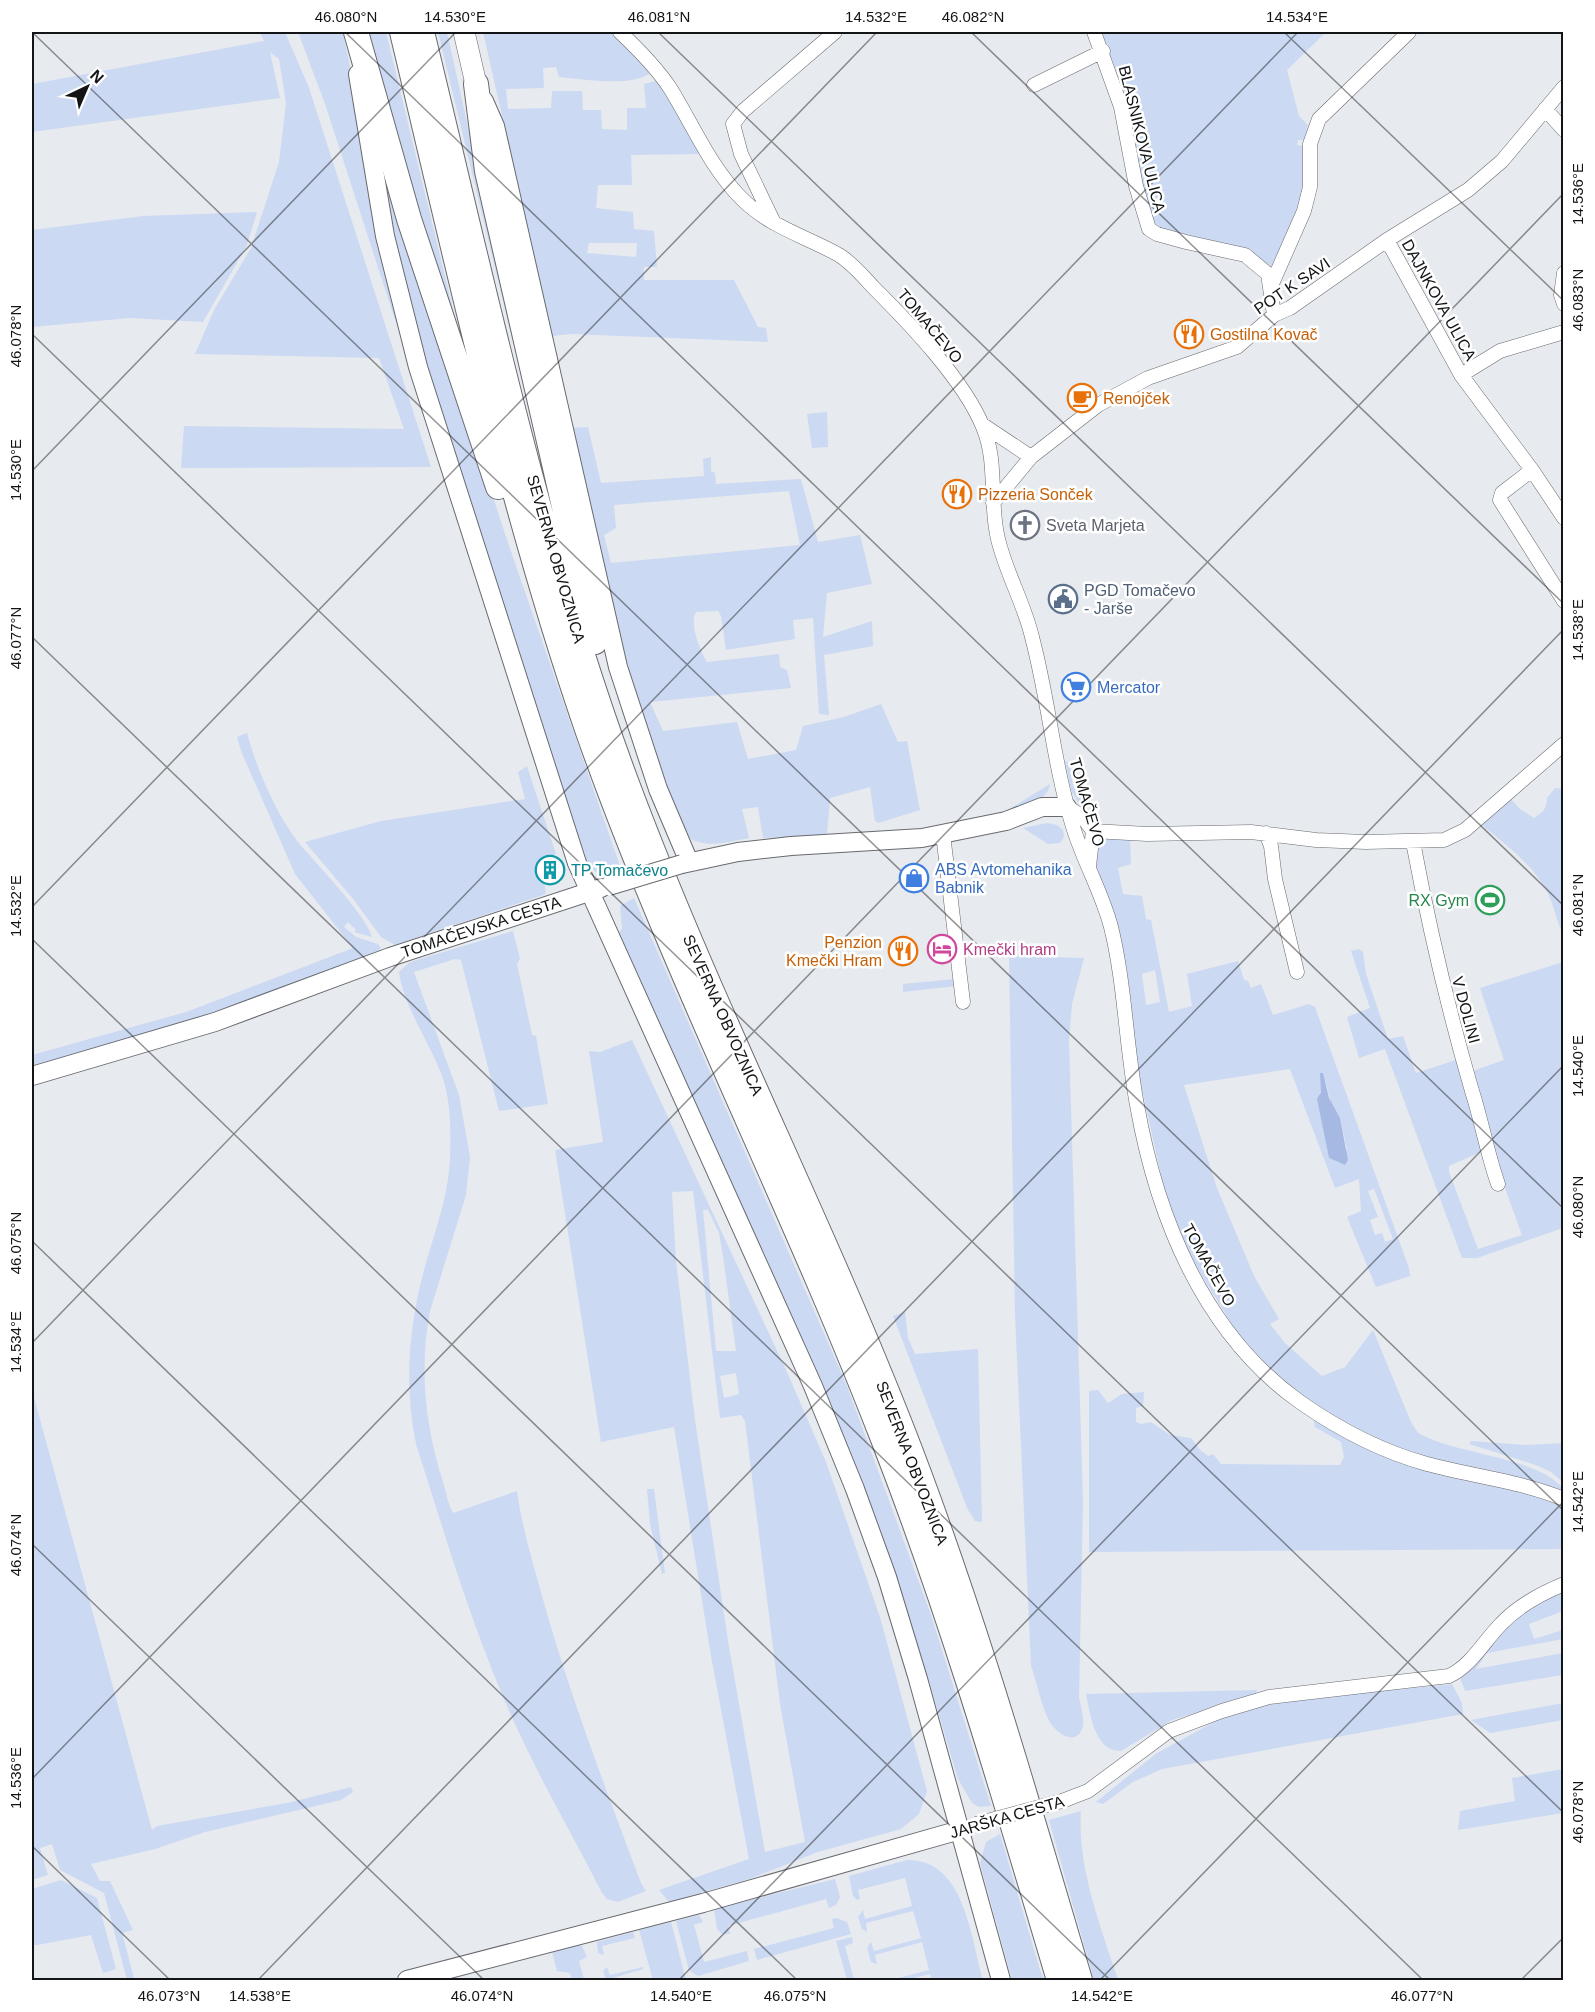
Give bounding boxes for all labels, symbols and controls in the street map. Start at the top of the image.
text: 46.080°N [315,8,377,25]
text: 14.530°E [424,8,486,25]
text: 46.081°N [628,8,690,25]
text: 14.532°E [845,8,907,25]
text: 46.082°N [942,8,1004,25]
text: 14.534°E [1266,8,1328,25]
north arrow [57,57,117,117]
street label: BLASNIKOVA ULICA [1116,64,1169,215]
text: N [87,66,107,87]
text: 14.536°E [1569,163,1586,225]
street label: DAJNKOVA ULICA [1399,237,1479,364]
street label: POT K SAVI [1251,255,1333,317]
text: 46.083°N [1569,269,1586,331]
street label: TOMAČEVO [894,285,967,366]
text: 46.078°N [7,305,24,367]
restaurant icon: Gostilna Kovač [1173,318,1205,350]
place label: Gostilna Kovač [1210,326,1318,343]
cafe icon: Renojček [1066,382,1098,414]
place label: Renojček [1103,390,1171,407]
text: 14.530°E [7,439,24,501]
street label: SEVERNA OBVOZNICA [524,473,588,645]
restaurant icon: Pizzeria Sonček [941,478,973,510]
place label: Pizzeria Sonček [978,486,1094,503]
church icon: Sveta Marjeta [1009,509,1041,541]
place label: Sveta Marjeta [1046,517,1145,534]
place label: PGD Tomačevo - Jarše [1084,582,1196,617]
public building icon: PGD Tomačevo - Jarše [1047,583,1079,615]
text: 14.538°E [1569,599,1586,661]
text: 46.077°N [7,607,24,669]
supermarket icon: Mercator [1060,671,1092,703]
place label: Mercator [1097,679,1161,696]
street label: TOMAČEVO [1066,756,1109,848]
building icon: TP Tomačevo [534,854,566,886]
place label: ABS Avtomehanika Babnik [935,861,1072,896]
place label: TP Tomačevo [571,862,668,879]
shop icon: ABS Avtomehanika Babnik [898,862,930,894]
text: 46.081°N [1569,874,1586,936]
text: 14.532°E [7,875,24,937]
sports icon: RX Gym [1474,884,1506,916]
street label: TOMAČEVSKA CESTA [399,892,563,961]
place label: RX Gym [1409,892,1469,909]
street label: SEVERNA OBVOZNICA [680,932,766,1098]
hotel icon: Kmečki hram [926,933,958,965]
place label: Penzion Kmečki Hram [786,934,882,969]
restaurant icon: Penzion Kmečki Hram [887,935,919,967]
place label: Kmečki hram [963,941,1056,958]
street label: V DOLINI [1449,975,1483,1045]
text: 14.540°E [1569,1035,1586,1097]
text: 46.080°N [1569,1176,1586,1238]
text: 46.075°N [7,1212,24,1274]
street label: TOMAČEVO [1179,1220,1239,1309]
text: 14.534°E [7,1311,24,1373]
street label: SEVERNA OBVOZNICA [873,1379,951,1548]
text: 14.542°E [1569,1471,1586,1533]
text: 46.074°N [7,1514,24,1576]
text: 14.536°E [7,1747,24,1809]
text: 46.078°N [1569,1781,1586,1843]
street label: JARŠKA CESTA [948,1792,1066,1841]
text: 46.073°N [138,1987,200,2004]
text: 14.538°E [229,1987,291,2004]
text: 46.074°N [451,1987,513,2004]
text: 14.540°E [650,1987,712,2004]
text: 46.075°N [764,1987,826,2004]
text: 14.542°E [1071,1987,1133,2004]
text: 46.077°N [1391,1987,1453,2004]

